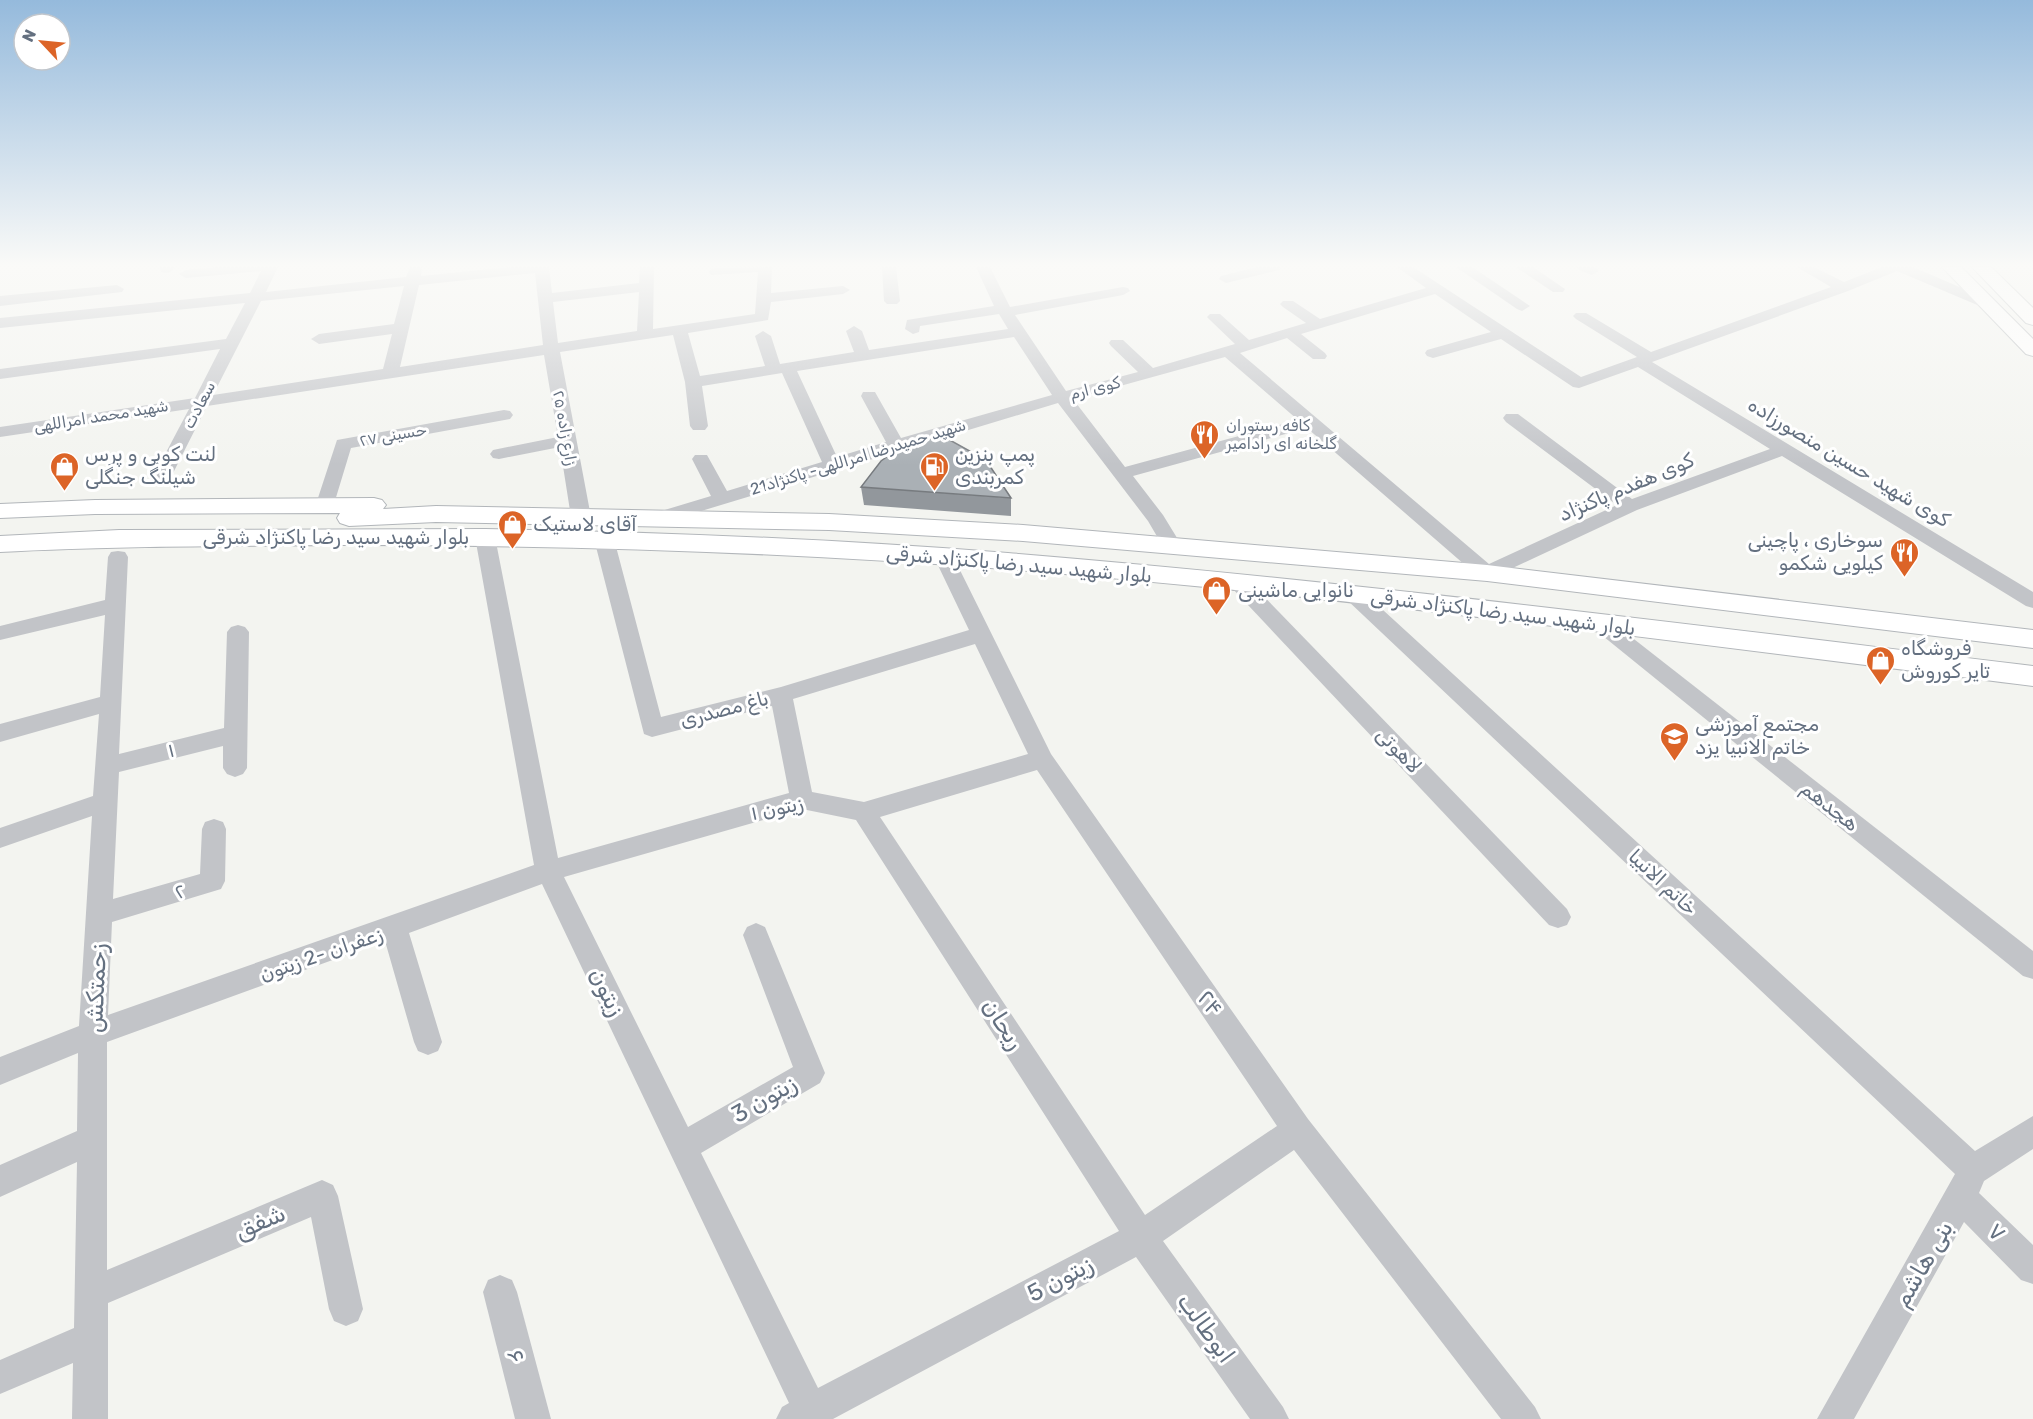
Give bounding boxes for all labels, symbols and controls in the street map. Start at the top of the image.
north arrow [12,12,72,72]
text: N [18,26,40,45]
street label: کوی ارم [1068,372,1123,404]
street label: سعادت [179,378,219,432]
street label: زارع زاده ۲۵ [547,389,581,468]
street label: کوی شهید حسین منصورزاده [1744,392,1954,532]
street label: شهید محمد امراللهی [32,396,170,437]
street label: شهید حمیدرضا امراللهی- پاکنژاد21 [748,415,968,500]
place label: کافه رستوران گلخانه ای رادامیر [1225,416,1337,454]
restaurant icon: کافه رستوران گلخانه ای رادامیر [1189,418,1221,460]
street label: حسینی ۲۷ [358,420,428,450]
place label: لنت کوبی و پرس شیلنگ‌ جنگلی [85,442,216,489]
place label: پمپ بنزین کمربندی [955,442,1035,489]
street label: کوی هفدم پاکنژاد [1555,448,1698,528]
shop icon: لنت کوبی و پرس شیلنگ‌ جنگلی [48,450,80,492]
fuel station icon: پمپ بنزین کمربندی [918,450,950,492]
shop icon: آقای لاستیک [496,508,528,550]
place label: آقای لاستیک [533,512,637,536]
street label: بلوار شهید سید رضا پاکنژاد شرقی [203,525,469,551]
place label: سوخاری ، پاچینی کیلویی شکمو [1748,528,1883,575]
restaurant icon: سوخاری ، پاچینی کیلویی شکمو [1888,536,1920,578]
street label: بلوار شهید سید رضا پاکنژاد شرقی [885,540,1153,590]
shop icon: نانوایی ماشینی [1201,574,1233,616]
place label: نانوایی ماشینی [1238,578,1354,602]
street label: بلوار شهید سید رضا پاکنژاد شرقی [1369,584,1637,642]
place label: فروشگاه تایر کوروش [1901,636,1990,683]
shop icon: فروشگاه تایر کوروش [1864,644,1896,686]
street label: باغ مصدری [677,686,771,734]
place label: مجتمع آموزشی خاتم الانبیا یزد [1695,712,1819,760]
school or university icon: مجتمع آموزشی خاتم الانبیا یزد [1658,720,1690,762]
street label: لاهوتی [1371,722,1427,778]
street label: ۱ [165,738,177,762]
street label: هجدهم [1796,776,1864,837]
street label: زیتون ۱ [749,791,805,825]
street label: خاتم الانبیا [1623,844,1702,921]
street label: ۲ [172,878,188,904]
street label: زعفران -2 زیتون [256,922,386,986]
street label: زحمتکش [80,943,112,1033]
street label: زیتون [583,963,631,1021]
street label: ۲۴ [1191,985,1229,1021]
street label: ریحان [976,993,1030,1055]
street label: زیتون 3 [726,1069,802,1129]
street label: شفق [230,1199,290,1245]
street label: بنی هاشم [1887,1216,1960,1313]
street label: ۷ [1982,1217,2012,1247]
street label: زیتون 5 [1022,1250,1098,1308]
street label: ابوطالب [1171,1288,1241,1368]
street label: ۶ [501,1346,531,1366]

